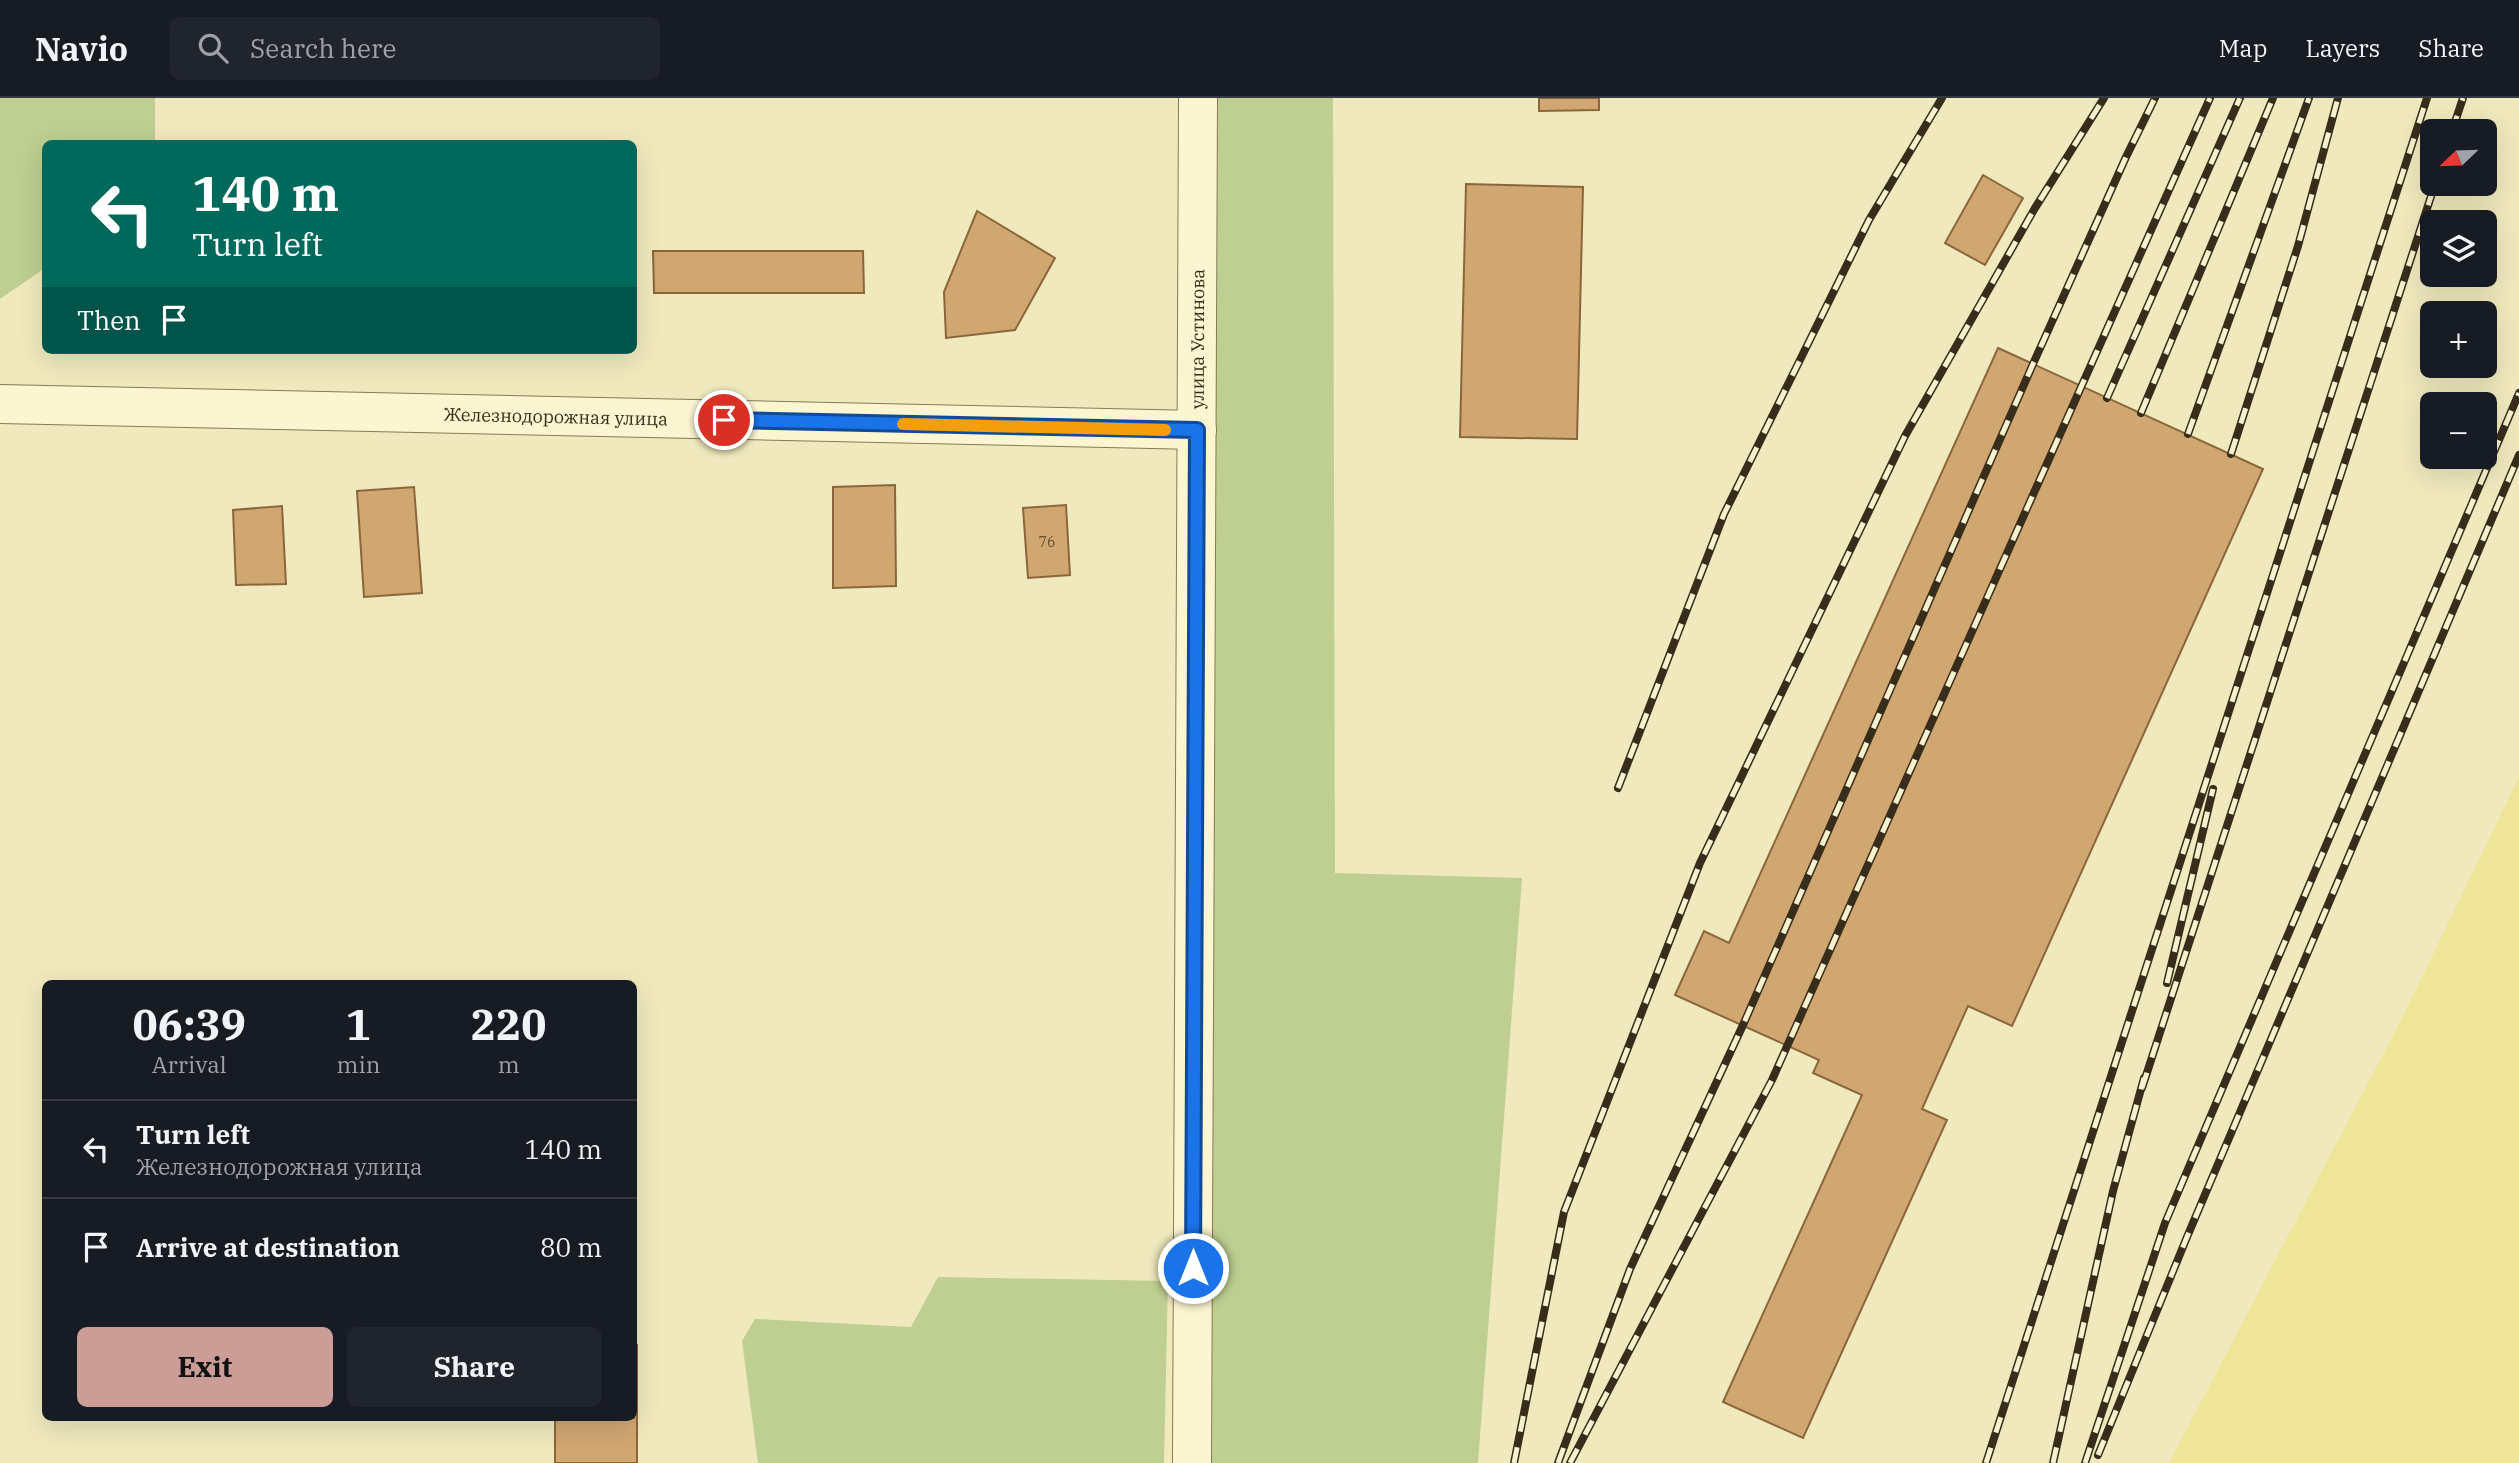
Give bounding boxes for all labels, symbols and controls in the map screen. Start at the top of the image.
search box [170,17,660,80]
text: Navio [35,27,128,70]
icon: search [194,29,232,67]
text: Search here [250,31,396,65]
text: Map [2219,32,2267,64]
text: Layers [2305,32,2380,64]
text: Share [2418,32,2484,64]
north arrow [2420,119,2497,196]
map controls [2420,119,2497,469]
text: 140 m [192,161,339,224]
icon: left [77,168,168,259]
button: layers [2420,210,2497,287]
text: Turn left [192,223,323,265]
street label: улица Устинова [1185,269,1209,409]
icon: arrive [155,301,193,339]
button: + [2420,301,2497,378]
text: Then [77,303,141,337]
pin [694,390,754,450]
button: − [2420,392,2497,469]
icon: arrive [705,401,743,439]
street label: Железнодорожная улица [443,402,668,430]
house number: 76 [1039,533,1055,551]
text: 06:39 [132,997,246,1052]
text: 1 [346,997,371,1052]
text: 220 [471,997,546,1052]
text: Arrival [152,1049,227,1079]
text: min [337,1049,380,1079]
text: m [498,1049,520,1079]
text: Turn left [136,1117,250,1151]
icon: left [77,1130,115,1168]
text: 140 m [524,1132,602,1166]
text: Железнодорожная улица [136,1151,422,1181]
icon: arrive [77,1228,115,1266]
text: Arrive at destination [136,1230,400,1264]
text: 80 m [540,1230,602,1264]
position arrow [1156,1231,1230,1305]
button: Exit [77,1327,333,1407]
button: Share [347,1327,602,1407]

